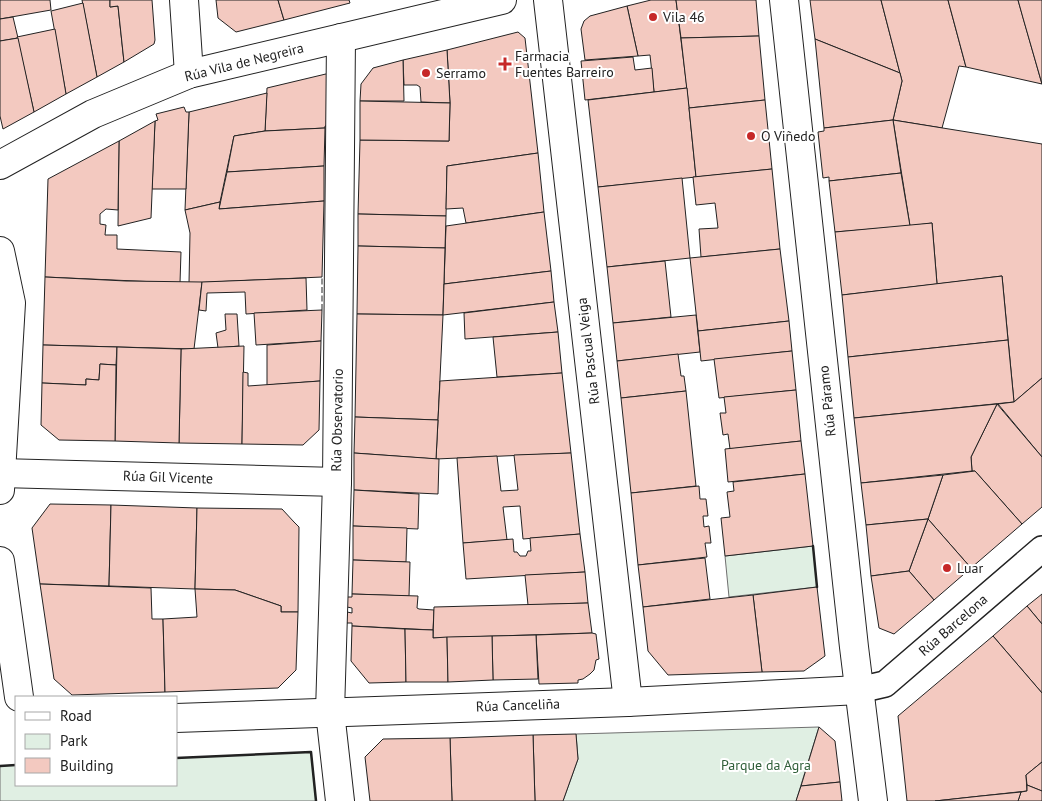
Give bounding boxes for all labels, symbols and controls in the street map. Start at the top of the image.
place label: Vila 46 [662,8,705,26]
marker: Vila 46 [647,11,659,23]
street label: Rúa Vila de Negreira [183,38,305,86]
place label: Farmacia Fuentes Barreiro [515,47,614,81]
marker: Farmacia Fuentes Barreiro [499,58,511,70]
place label: Serramo [436,64,486,82]
marker: Serramo [420,67,432,79]
place label: O Viñedo [761,127,815,145]
marker: O Viñedo [745,130,757,142]
street label: Rúa Pascual Veiga [573,297,603,405]
street label: Rúa Páramo [814,365,840,437]
street label: Rúa Observatorio [327,368,347,472]
street label: Rúa Gil Vicente [123,466,213,488]
place label: Luar [957,559,983,577]
marker: Luar [941,562,953,574]
street label: Rúa Barcelona [915,590,991,660]
street label: Rúa Canceliña [476,695,561,715]
legend [15,696,178,786]
text: Road [60,706,92,725]
text: Park [60,731,88,750]
text: Building [60,756,114,775]
park label: Parque da Agra [721,756,811,774]

